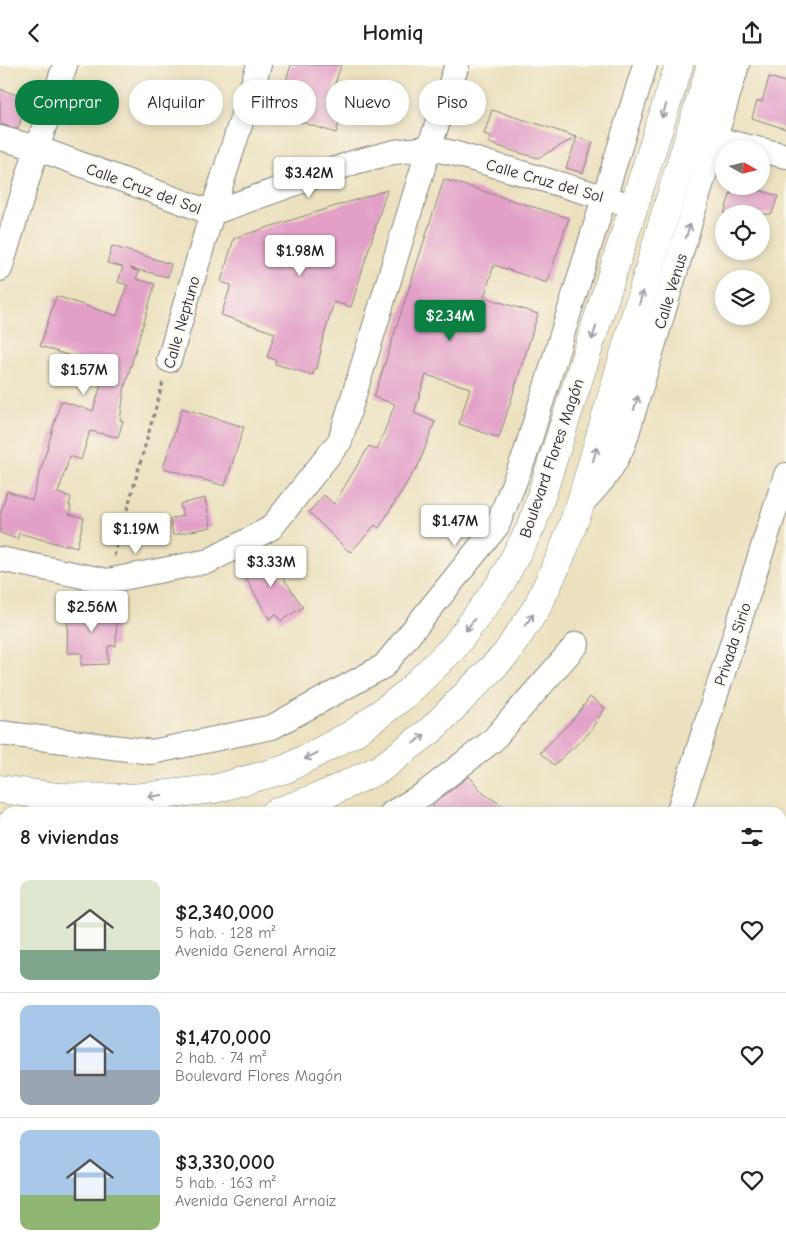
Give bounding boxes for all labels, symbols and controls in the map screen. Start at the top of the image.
icon: back [20,19,48,47]
icon: share [738,19,766,47]
text: Homiq [362,20,424,46]
chip: Comprar [15,80,119,125]
chip: Alquilar [129,80,223,125]
chip: Filtros [233,80,316,125]
chip: Nuevo [326,80,409,125]
chip: Piso [419,80,486,125]
one-way arrow [659,103,669,119]
north arrow [715,140,770,195]
map controls [715,140,770,325]
street label: Calle Cruz del Sol [484,156,605,206]
pin: $3.42M [268,157,350,199]
street label: Calle Cruz del Sol [84,160,204,218]
text: $3.42M [285,164,333,182]
button: locate [715,205,770,260]
one-way arrow [683,223,693,239]
pin: $1.98M [259,235,341,277]
text: $1.98M [276,242,324,260]
street label: Calle Venus [651,251,691,331]
button: layers [715,270,770,325]
street label: Calle Neptuno [160,274,204,371]
one-way arrow [636,290,646,306]
pin: $2.34M [409,299,491,342]
text: $2.34M [426,307,474,325]
one-way arrow [588,325,598,341]
pin: $1.57M [43,353,125,396]
text: $1.57M [60,361,108,379]
street label: Boulevard Flores Magón [516,376,588,540]
one-way arrow [631,395,641,411]
one-way arrow [591,446,601,462]
pin: $1.47M [414,505,496,547]
text: $1.47M [432,512,478,530]
pin: $1.19M [95,513,177,555]
text: $1.19M [113,520,159,538]
pin: $3.33M [230,545,312,588]
text: $3.33M [246,553,296,571]
pin: $2.56M [51,591,133,633]
text: $2.56M [67,598,117,616]
street label: Privada Sirio [711,600,755,688]
one-way arrow [524,614,534,628]
one-way arrow [465,618,475,632]
one-way arrow [412,734,425,745]
one-way arrow [304,752,319,761]
one-way arrow [147,791,163,801]
icon: filters [738,823,766,851]
text: 8 viviendas [20,825,119,849]
icon: home [60,900,120,960]
text: $2,340,000 [175,900,274,924]
icon: heart [738,916,766,944]
text: 5 hab. · 128 m² [175,924,275,942]
text: Avenida General Arnaiz [175,942,336,960]
icon: home [60,1025,120,1085]
text: $1,470,000 [175,1025,271,1049]
icon: heart [738,1041,766,1069]
text: 2 hab. · 74 m² [175,1049,266,1067]
text: Boulevard Flores Magón [175,1067,342,1085]
icon: home [60,1150,120,1210]
text: $3,330,000 [175,1150,275,1174]
icon: heart [738,1166,766,1194]
text: 5 hab. · 163 m² [175,1174,276,1192]
text: Avenida General Arnaiz [175,1192,336,1210]

